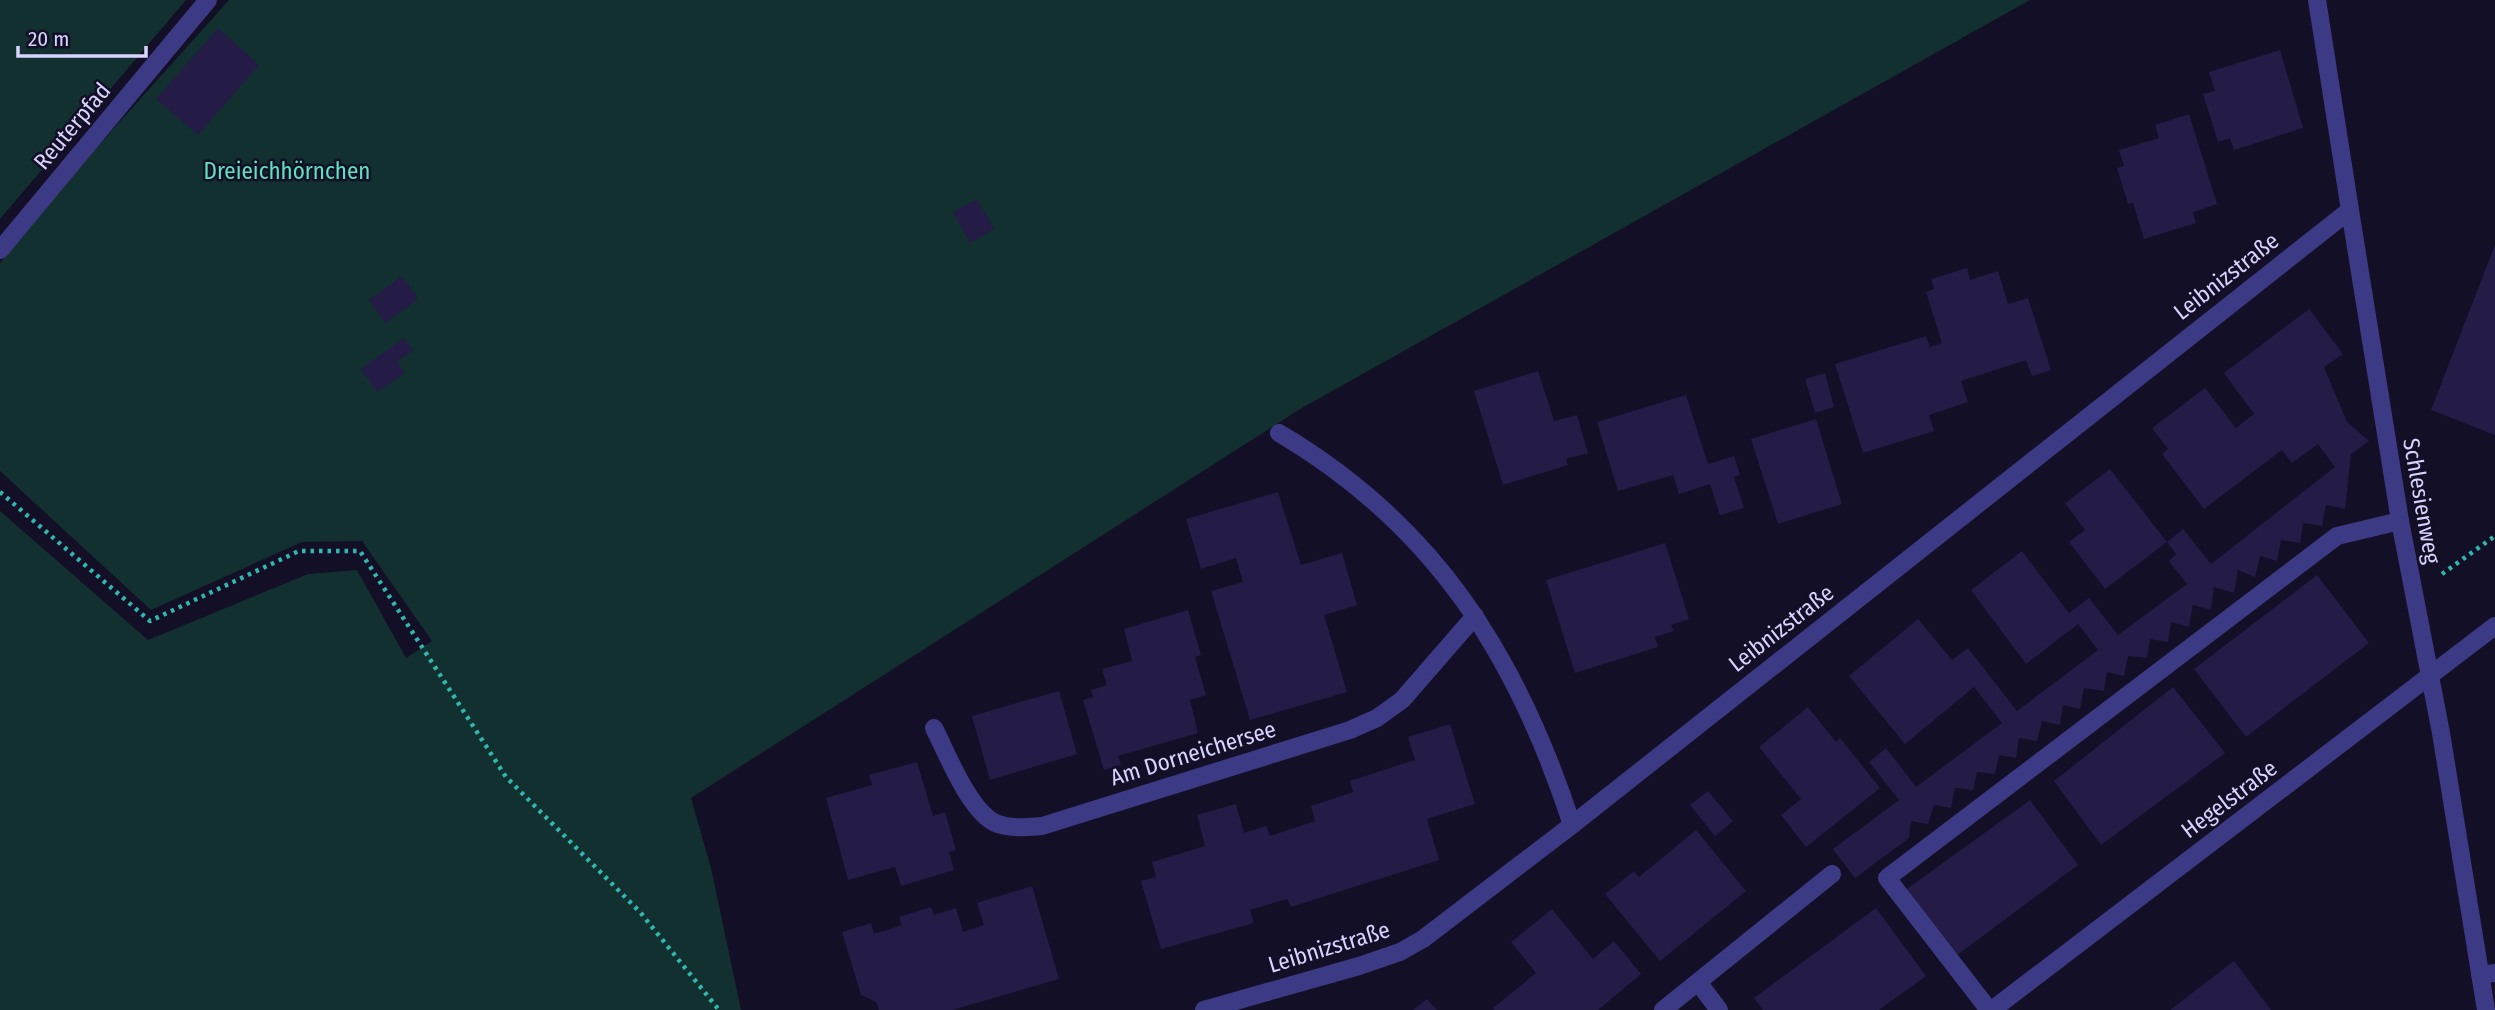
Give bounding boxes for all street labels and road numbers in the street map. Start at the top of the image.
street label: Reuterpfad [28,77,116,175]
street label: Leibnizstraße [2168,226,2284,326]
street label: Schlesienweg [2397,436,2447,566]
street label: Leibnizstraße [1723,578,1839,678]
street label: Am Dorneichersee [1107,715,1279,791]
street label: Hegelstraße [2176,754,2282,844]
street label: Leibnizstraße [1265,915,1393,979]

